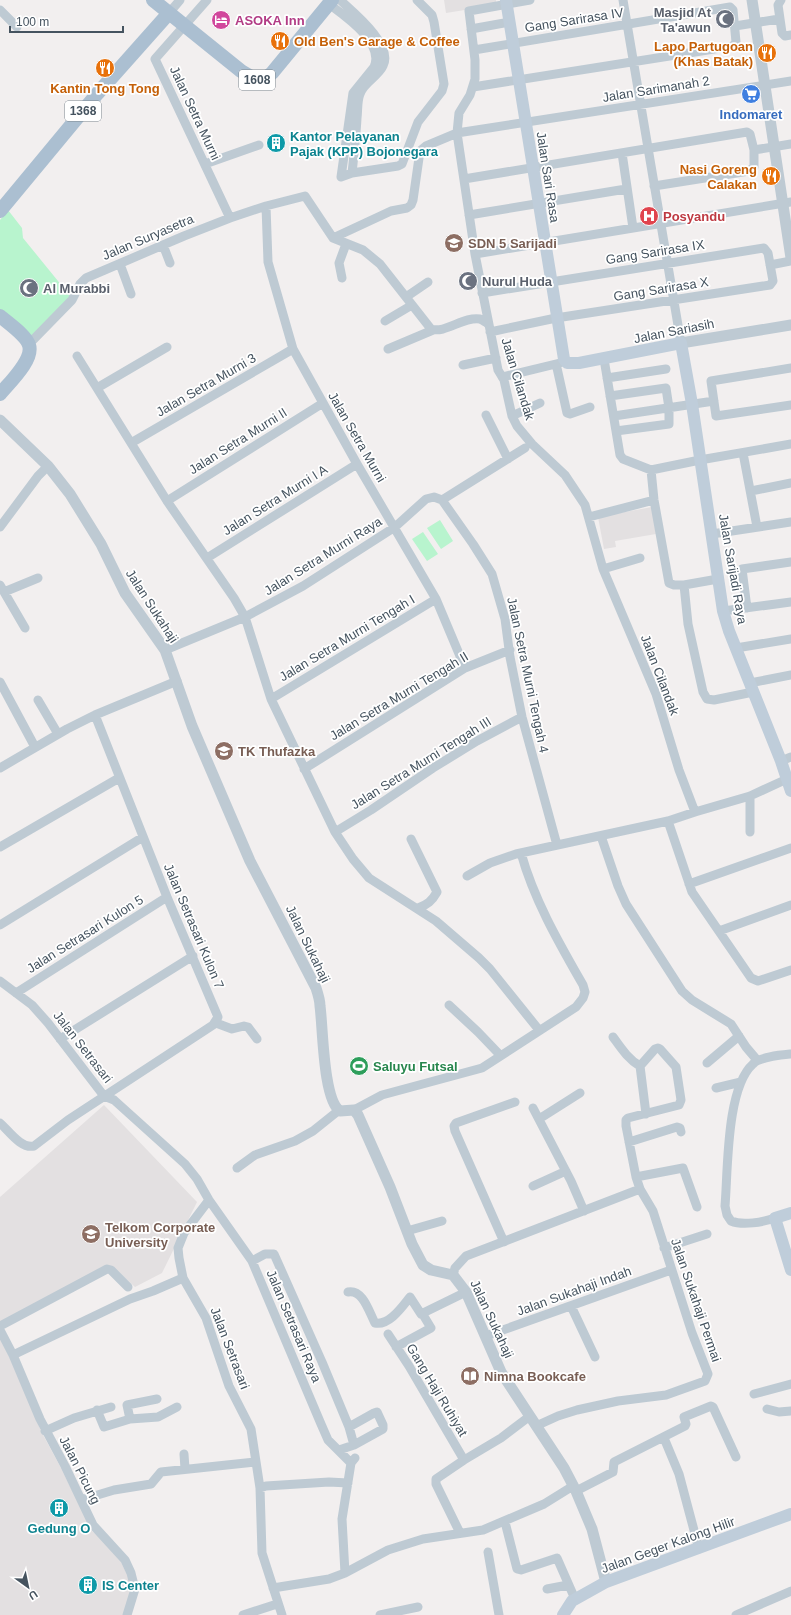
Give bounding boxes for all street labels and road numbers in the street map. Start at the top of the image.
street label: Gang Sarirasa IV [524,5,625,35]
street label: Jalan Setra Murni [167,64,223,162]
road number: 1608 [239,70,275,90]
street label: Jalan Sarimanah 2 [601,73,711,105]
road number: 1368 [65,101,101,121]
street label: Jalan Sari Rasa [533,131,563,224]
street label: Jalan Suryasetra [100,211,197,263]
street label: Gang Sarirasa IX [605,237,706,267]
street label: Gang Sarirasa X [612,274,710,304]
street label: Jalan Sariasih [632,316,716,346]
street label: Jalan Cilandak [498,336,538,422]
street label: Jalan Setra Murni 3 [153,350,259,420]
street label: Jalan Setra Murni [325,389,389,485]
street label: Jalan Setra Murni II [186,405,290,477]
street label: Jalan Setra Murni I A [220,461,330,538]
street label: Jalan Setra Murni Raya [261,513,385,598]
street label: Jalan Sarijadi Raya [716,513,750,626]
street label: Jalan Sukahaji [123,566,181,646]
street label: Jalan Setra Murni Tengah I [277,592,417,684]
street label: Jalan Setra Murni Tengah 4 [504,596,552,754]
street label: Jalan Cilandak [638,633,682,718]
street label: Jalan Setra Murni Tengah II [327,649,471,743]
street label: Jalan Setra Murni Tengah III [348,714,494,812]
street label: Jalan Setrasari Kulon 7 [161,861,227,991]
street label: Jalan Setrasari Kulon 5 [24,892,146,976]
street label: Jalan Sukahaji [283,903,333,985]
street label: Jalan Setrasari [50,1008,116,1086]
street label: Jalan Sukahaji Permai [668,1236,724,1364]
street label: Jalan Sukahaji Indah [515,1263,633,1319]
street label: Jalan Setrasari Raya [264,1268,325,1385]
street label: Jalan Sukahaji [467,1278,517,1361]
street label: Jalan Setrasari [207,1305,253,1391]
street label: Gang Haji Ruhiyat [403,1341,471,1439]
street label: Jalan Picung [56,1433,104,1507]
street label: Jalan Geger Kalong Hilir [599,1514,737,1576]

